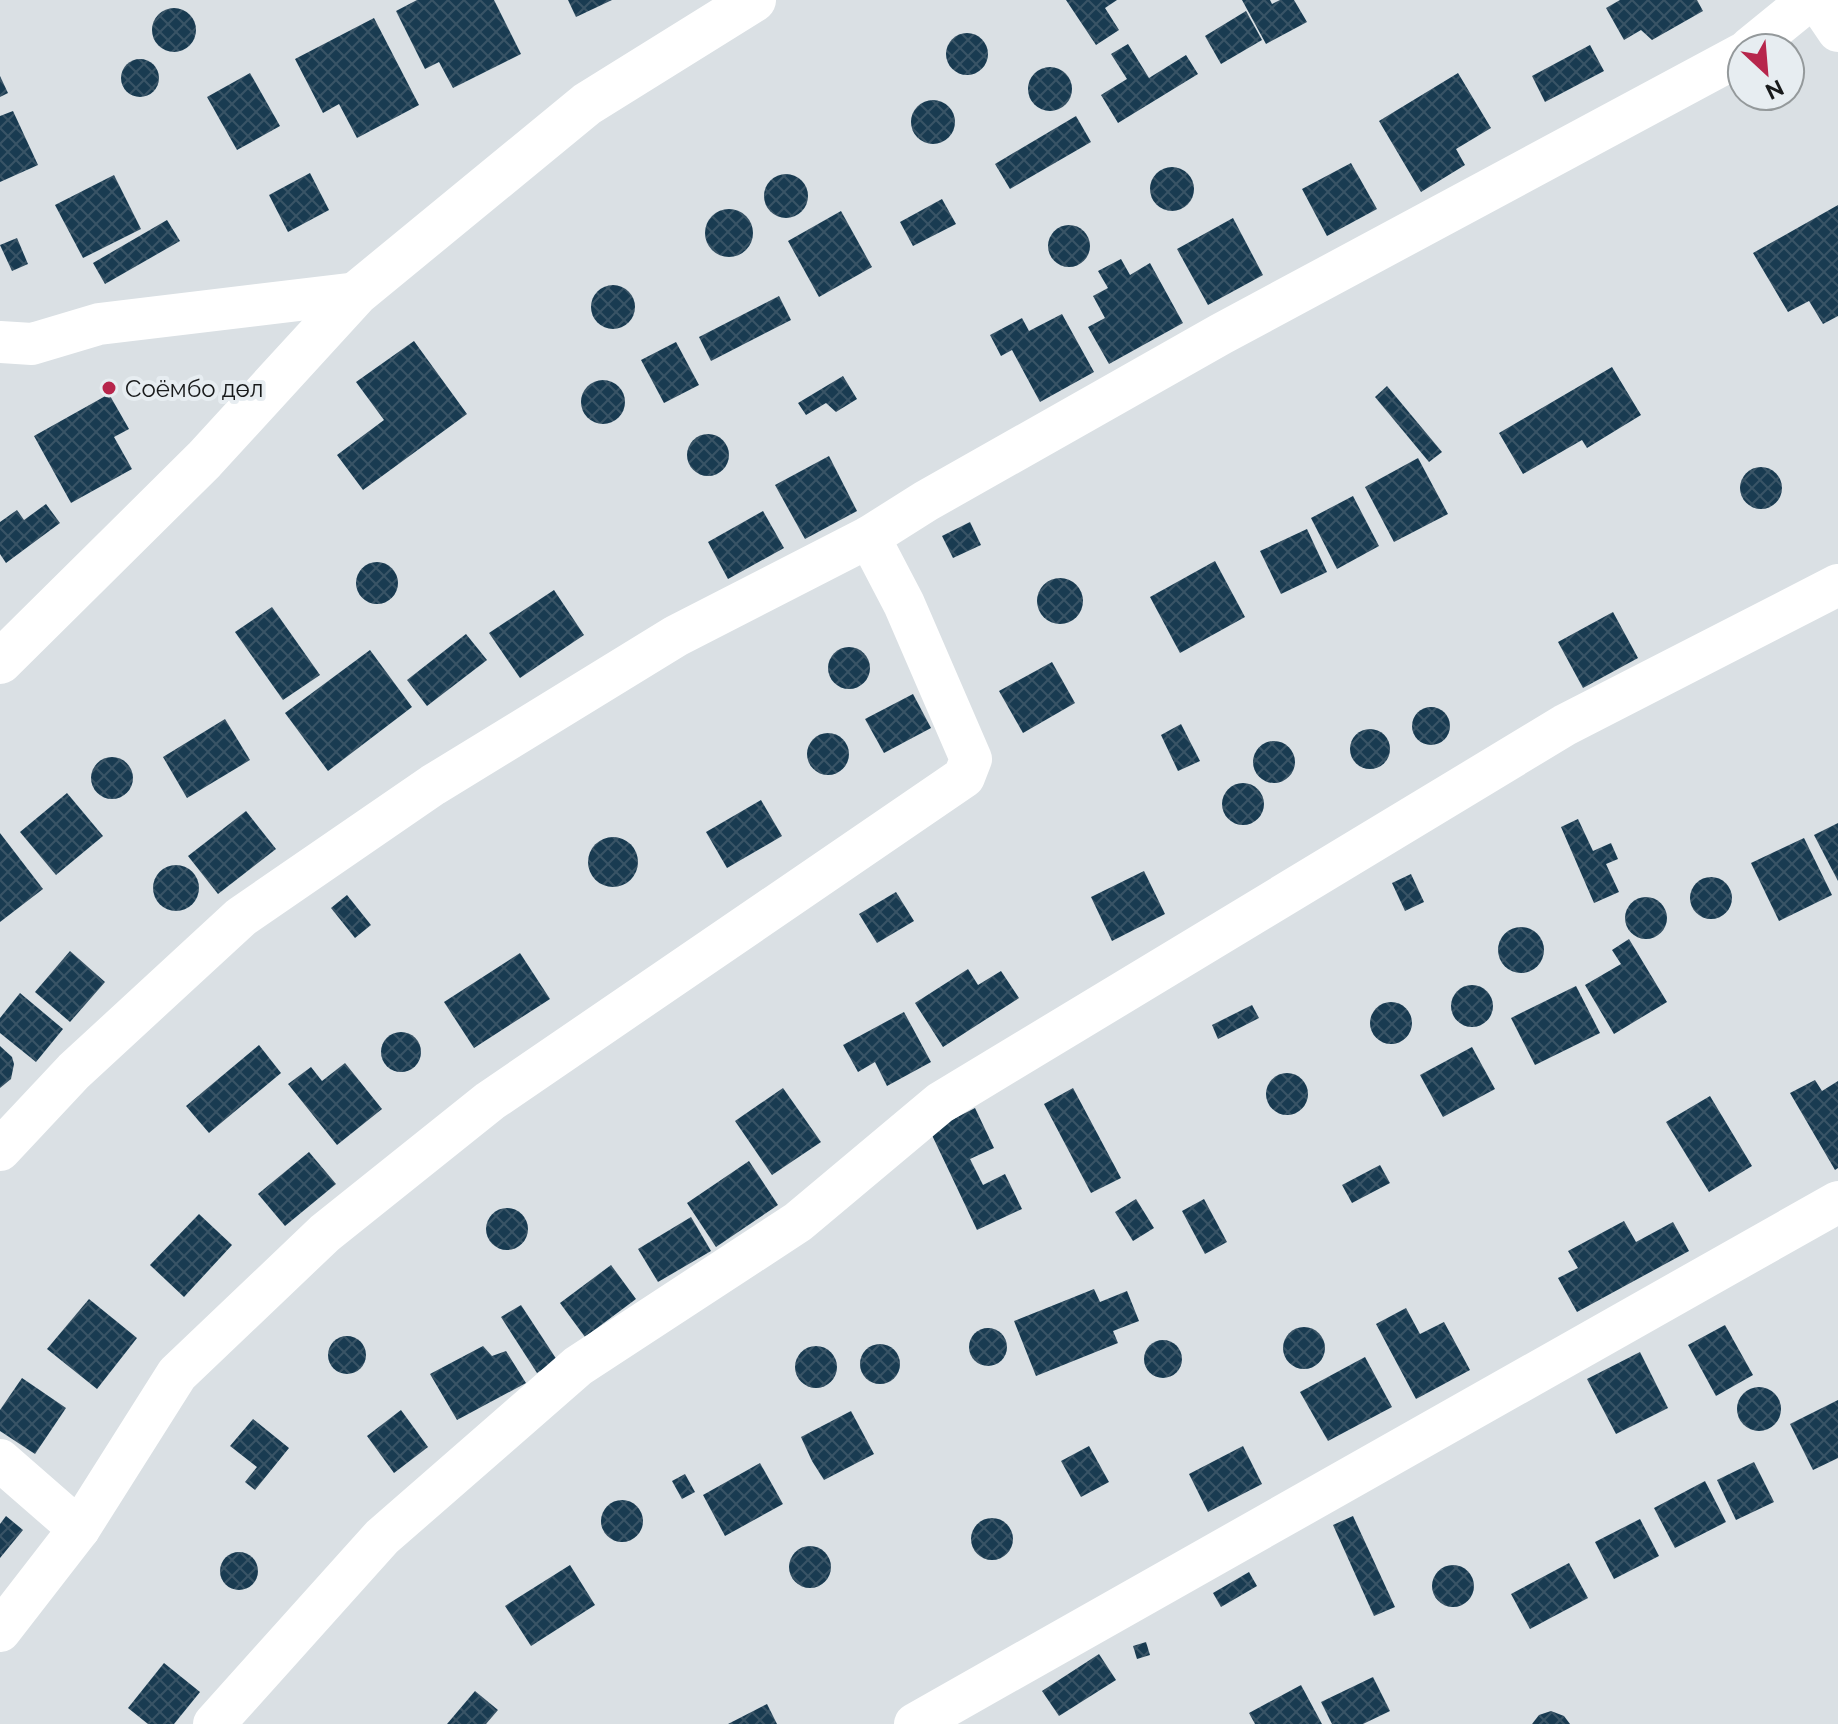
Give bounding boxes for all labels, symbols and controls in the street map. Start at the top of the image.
north arrow [1726,32,1806,112]
text: N [1762,75,1788,105]
place label: Соёмбо дөл [125,374,263,403]
marker: Соёмбо дөл [100,379,118,397]

